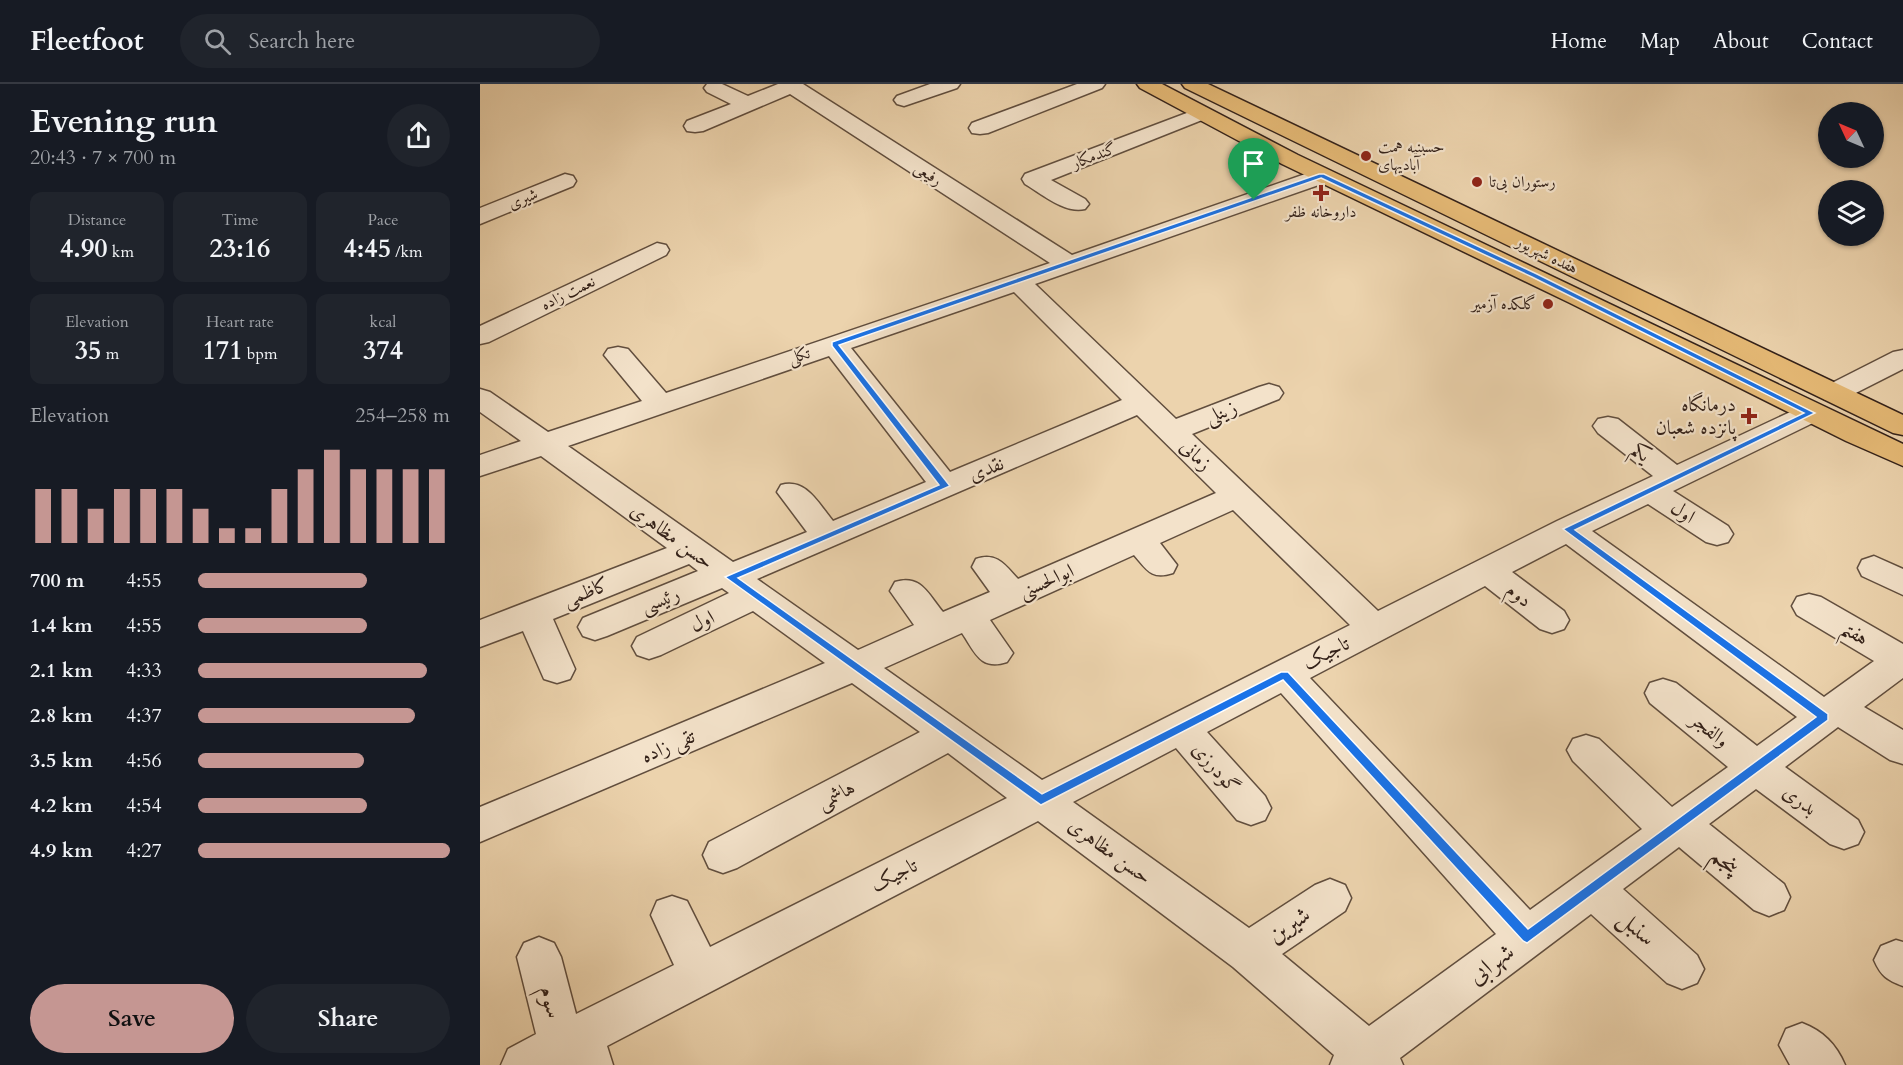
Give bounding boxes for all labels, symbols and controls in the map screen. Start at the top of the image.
search box [180,14,600,68]
text: Fleetfoot [30,22,144,60]
icon: search [201,25,234,58]
text: Search here [249,26,355,56]
text: Home [1551,27,1607,56]
text: Map [1640,27,1680,56]
text: About [1713,27,1769,56]
text: Contact [1802,27,1873,56]
text: Evening run [30,99,218,144]
north arrow [1818,102,1884,168]
map controls [1818,102,1884,246]
button: share [387,104,450,167]
place label: حسینیه همت آبادیهای [1378,136,1444,176]
street label: گندمکار [1067,137,1119,175]
pin [1228,138,1279,200]
text: 20:43 · 7 × 700 m [30,144,176,171]
icon: arrive [1237,147,1270,180]
marker: حسینیه همت آبادیهای [1359,149,1373,163]
street label: رفیعی [910,157,946,191]
place label: رستوران بی‌تا [1489,171,1556,193]
marker: رستوران بی‌تا [1470,175,1484,189]
button: layers [1818,180,1884,246]
street label: شیری [505,183,541,215]
marker: داروخانه ظفر [1314,186,1328,200]
place label: داروخانه ظفر [1284,201,1356,223]
text: Distance [68,209,126,231]
text: Time [221,209,259,231]
text: Pace [368,209,398,231]
street label: هفده شهریور [1511,230,1582,279]
text: 4.90 [60,231,108,266]
text: 23:16 [210,231,270,266]
text: 4:45 [343,231,391,266]
text: km [108,241,134,263]
text: /km [391,241,423,263]
street label: نعمت زاده [537,270,599,316]
place label: گلكده آزمير [1470,293,1536,315]
marker: گلكده آزمير [1541,297,1555,311]
text: Elevation [65,311,129,333]
text: Heart rate [206,311,274,333]
text: kcal [370,311,396,333]
text: 35 [75,333,101,368]
text: 171 [203,333,243,368]
text: 374 [363,333,403,368]
street label: تکلی [785,342,814,370]
text: m [101,343,119,365]
text: bpm [243,343,277,365]
place label: درمانگاه پانزده شعبان [1655,391,1737,442]
street label: زینلی [1201,393,1241,431]
text: Elevation [30,402,109,429]
text: 254–258 m [355,402,450,429]
marker: درمانگاه پانزده شعبان [1740,407,1758,425]
street label: زمانی [1174,433,1218,477]
street label: یکم [1623,436,1657,473]
street label: نقدی [964,449,1008,488]
street label: اول [1665,494,1701,530]
street label: حسن مظاهری [625,497,719,575]
street label: ابوالحسنی [1014,557,1078,606]
text: 700 m [30,567,85,594]
text: 4:55 [126,567,162,594]
street label: کاظمی [559,571,613,613]
street label: دوم [1498,576,1538,617]
street label: رئیسی [636,580,684,621]
street label: اول [685,604,719,638]
text: 1.4 km [30,612,93,639]
text: 4:55 [126,612,162,639]
street label: هفتم [1833,614,1874,657]
street label: تاجیک [1298,630,1354,676]
text: 2.1 km [30,657,93,684]
text: 4:33 [126,657,162,684]
text: 2.8 km [30,702,93,729]
text: 4:37 [126,702,162,729]
street label: والفجر [1683,705,1735,754]
street label: تقی زاده [637,723,700,770]
street label: گودرزی [1186,736,1246,800]
text: 3.5 km [30,747,93,774]
text: 4:56 [126,747,162,774]
street label: هاشمی [812,774,860,816]
street label: بدری [1777,778,1823,822]
text: 4.2 km [30,792,93,819]
text: 4:54 [126,792,162,819]
street label: حسن مظاهری [1063,812,1157,890]
text: 4.9 km [30,837,93,864]
text: 4:27 [126,837,162,864]
street label: پنجم [1700,839,1748,888]
street label: تاجیک [866,852,922,898]
street label: شیرین [1261,899,1317,951]
street label: سنبل [1611,902,1663,954]
street label: شهرابی [1461,936,1521,992]
street label: سوم [527,982,571,1023]
button: Save [30,984,234,1053]
button: Share [246,984,450,1053]

